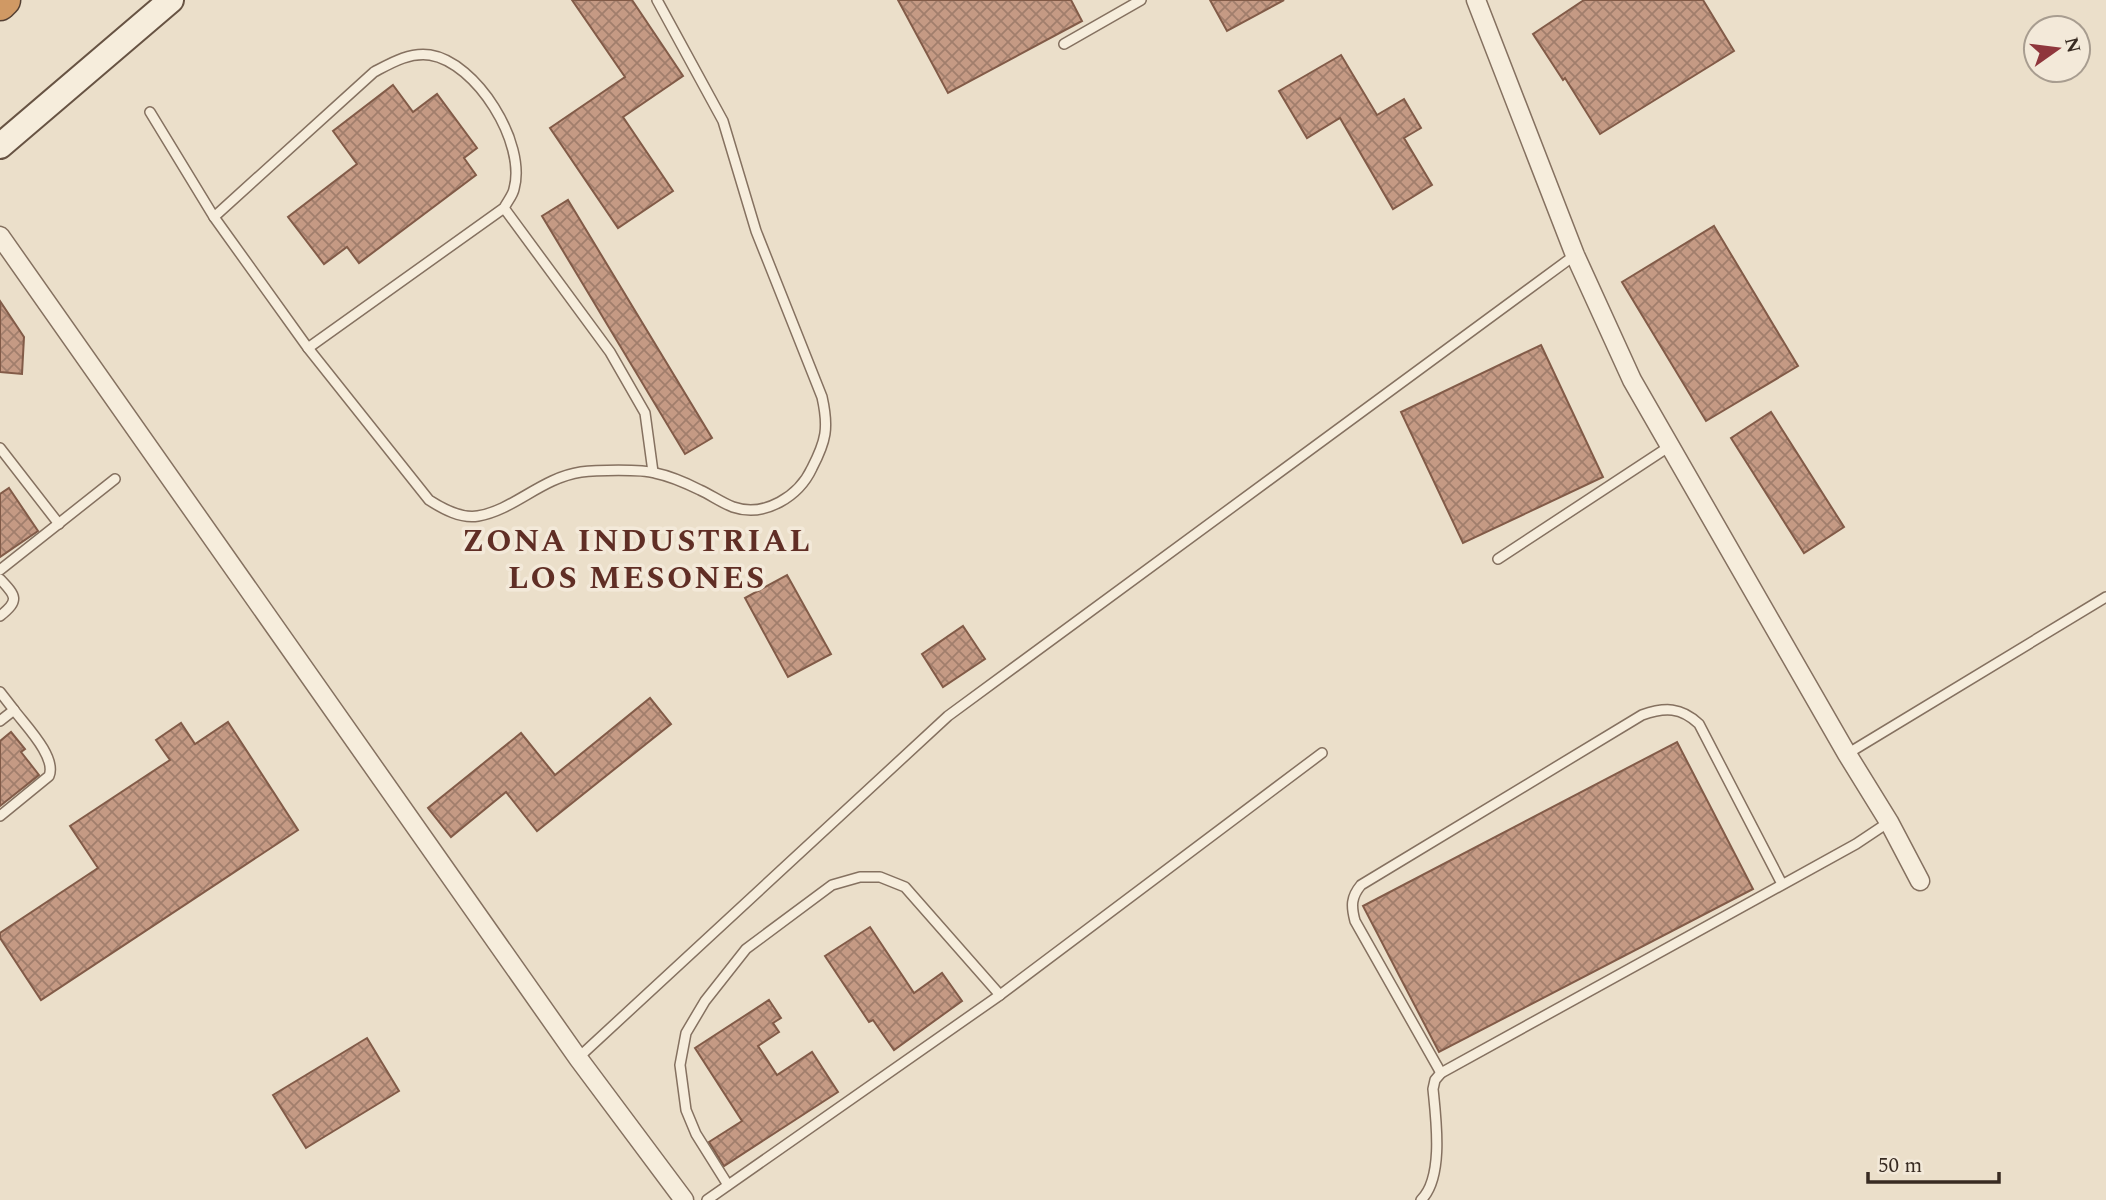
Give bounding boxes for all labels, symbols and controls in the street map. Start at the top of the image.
north arrow [2022,14,2092,84]
text: N [2056,34,2088,56]
district label: ZONA INDUSTRIAL LOS MESONES [462,517,812,603]
scale bar [1868,1140,1999,1184]
text: 50 m [1878,1150,1922,1182]

